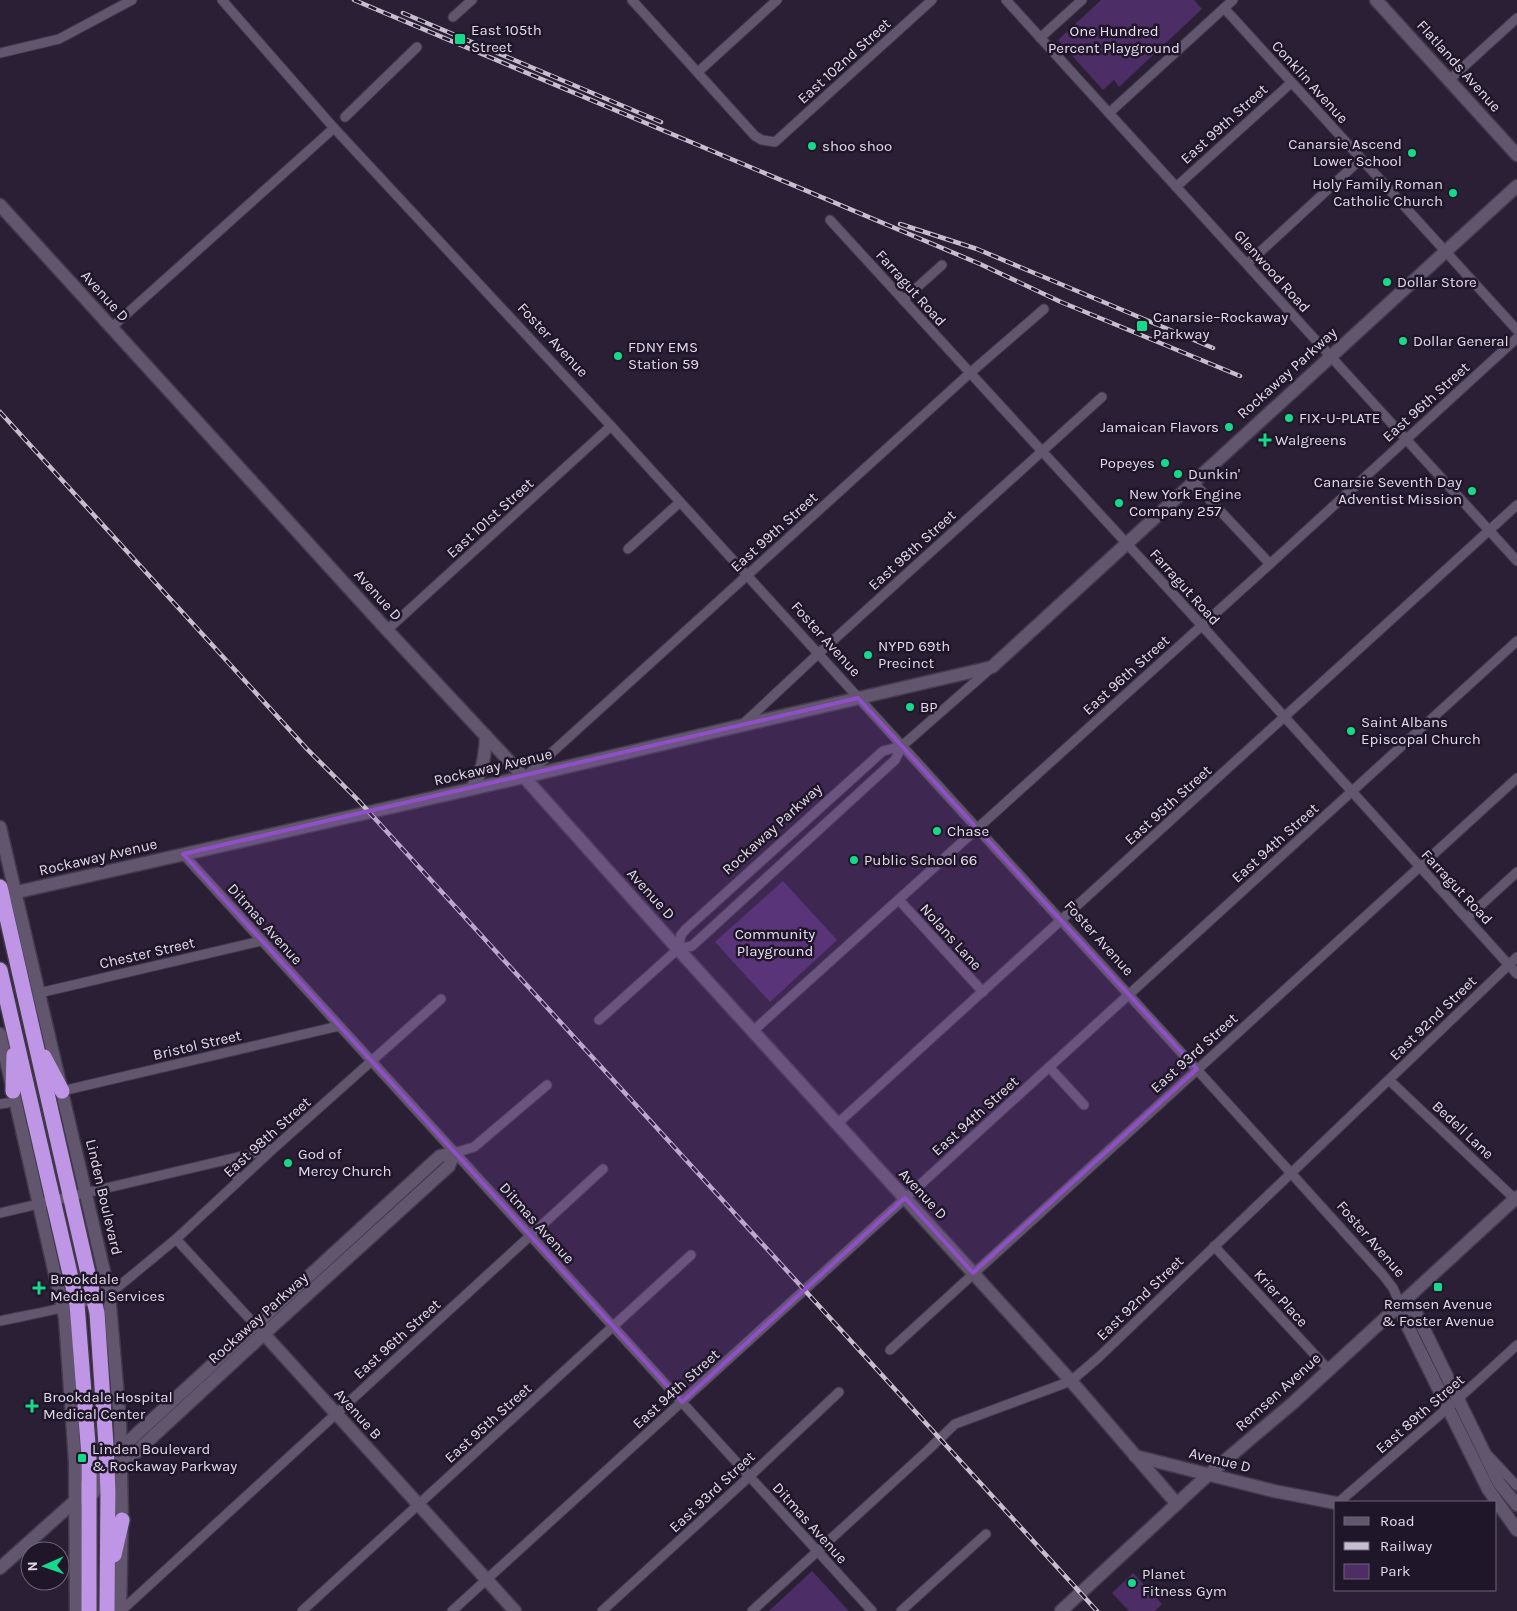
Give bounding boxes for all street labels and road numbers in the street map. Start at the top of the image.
street label: East 102nd Street [794,14,895,108]
street label: Flatlands Avenue [1413,16,1505,116]
street label: Conklin Avenue [1268,37,1352,127]
street label: East 99th Street [1177,80,1271,168]
street label: Glenwood Road [1230,226,1314,316]
street label: Farragut Road [872,246,950,330]
street label: Avenue D [77,267,133,325]
street label: Foster Avenue [514,299,592,381]
street label: Rockaway Parkway [1233,323,1341,423]
street label: East 96th Street [1379,358,1473,446]
street label: East 101st Street [443,474,537,562]
street label: East 99th Street [727,488,821,576]
street label: East 98th Street [865,506,960,594]
street label: Farragut Road [1146,545,1224,629]
street label: Avenue D [350,566,406,624]
street label: Foster Avenue [787,598,865,680]
street label: East 96th Street [1079,631,1173,719]
street label: Rockaway Avenue [432,745,554,789]
street label: East 95th Street [1121,761,1215,849]
street label: Rockaway Parkway [718,779,826,879]
street label: East 94th Street [1228,799,1322,887]
street label: Rockaway Avenue [37,835,159,879]
street label: Farragut Road [1418,846,1496,928]
street label: Avenue D [623,865,679,923]
street label: Ditmas Avenue [224,880,306,968]
street label: Foster Avenue [1060,897,1138,979]
street label: Nolans Lane [916,900,986,974]
street label: Chester Street [98,933,197,973]
street label: East 92nd Street [1386,972,1480,1064]
street label: East 93rd Street [1147,1009,1241,1097]
street label: Bristol Street [151,1026,243,1064]
street label: East 94th Street [928,1072,1022,1160]
street label: East 98th Street [220,1093,315,1181]
street label: Bedell Lane [1428,1097,1498,1163]
street label: Linden Boulevard [82,1137,126,1257]
street label: Avenue D [895,1165,951,1223]
street label: Ditmas Avenue [496,1179,578,1267]
street label: Foster Avenue [1333,1197,1409,1281]
street label: East 92nd Street [1093,1252,1187,1344]
street label: Krier Place [1250,1265,1312,1331]
street label: Rockaway Parkway [204,1268,312,1368]
street label: East 96th Street [350,1295,444,1383]
street label: East 94th Street [629,1345,723,1433]
street label: Remsen Avenue [1232,1349,1324,1435]
street label: East 89th Street [1372,1371,1468,1457]
street label: East 95th Street [441,1379,535,1467]
street label: Avenue B [330,1385,386,1443]
street label: Avenue D [1187,1444,1253,1476]
street label: East 93rd Street [665,1448,759,1536]
street label: Ditmas Avenue [769,1479,851,1567]

